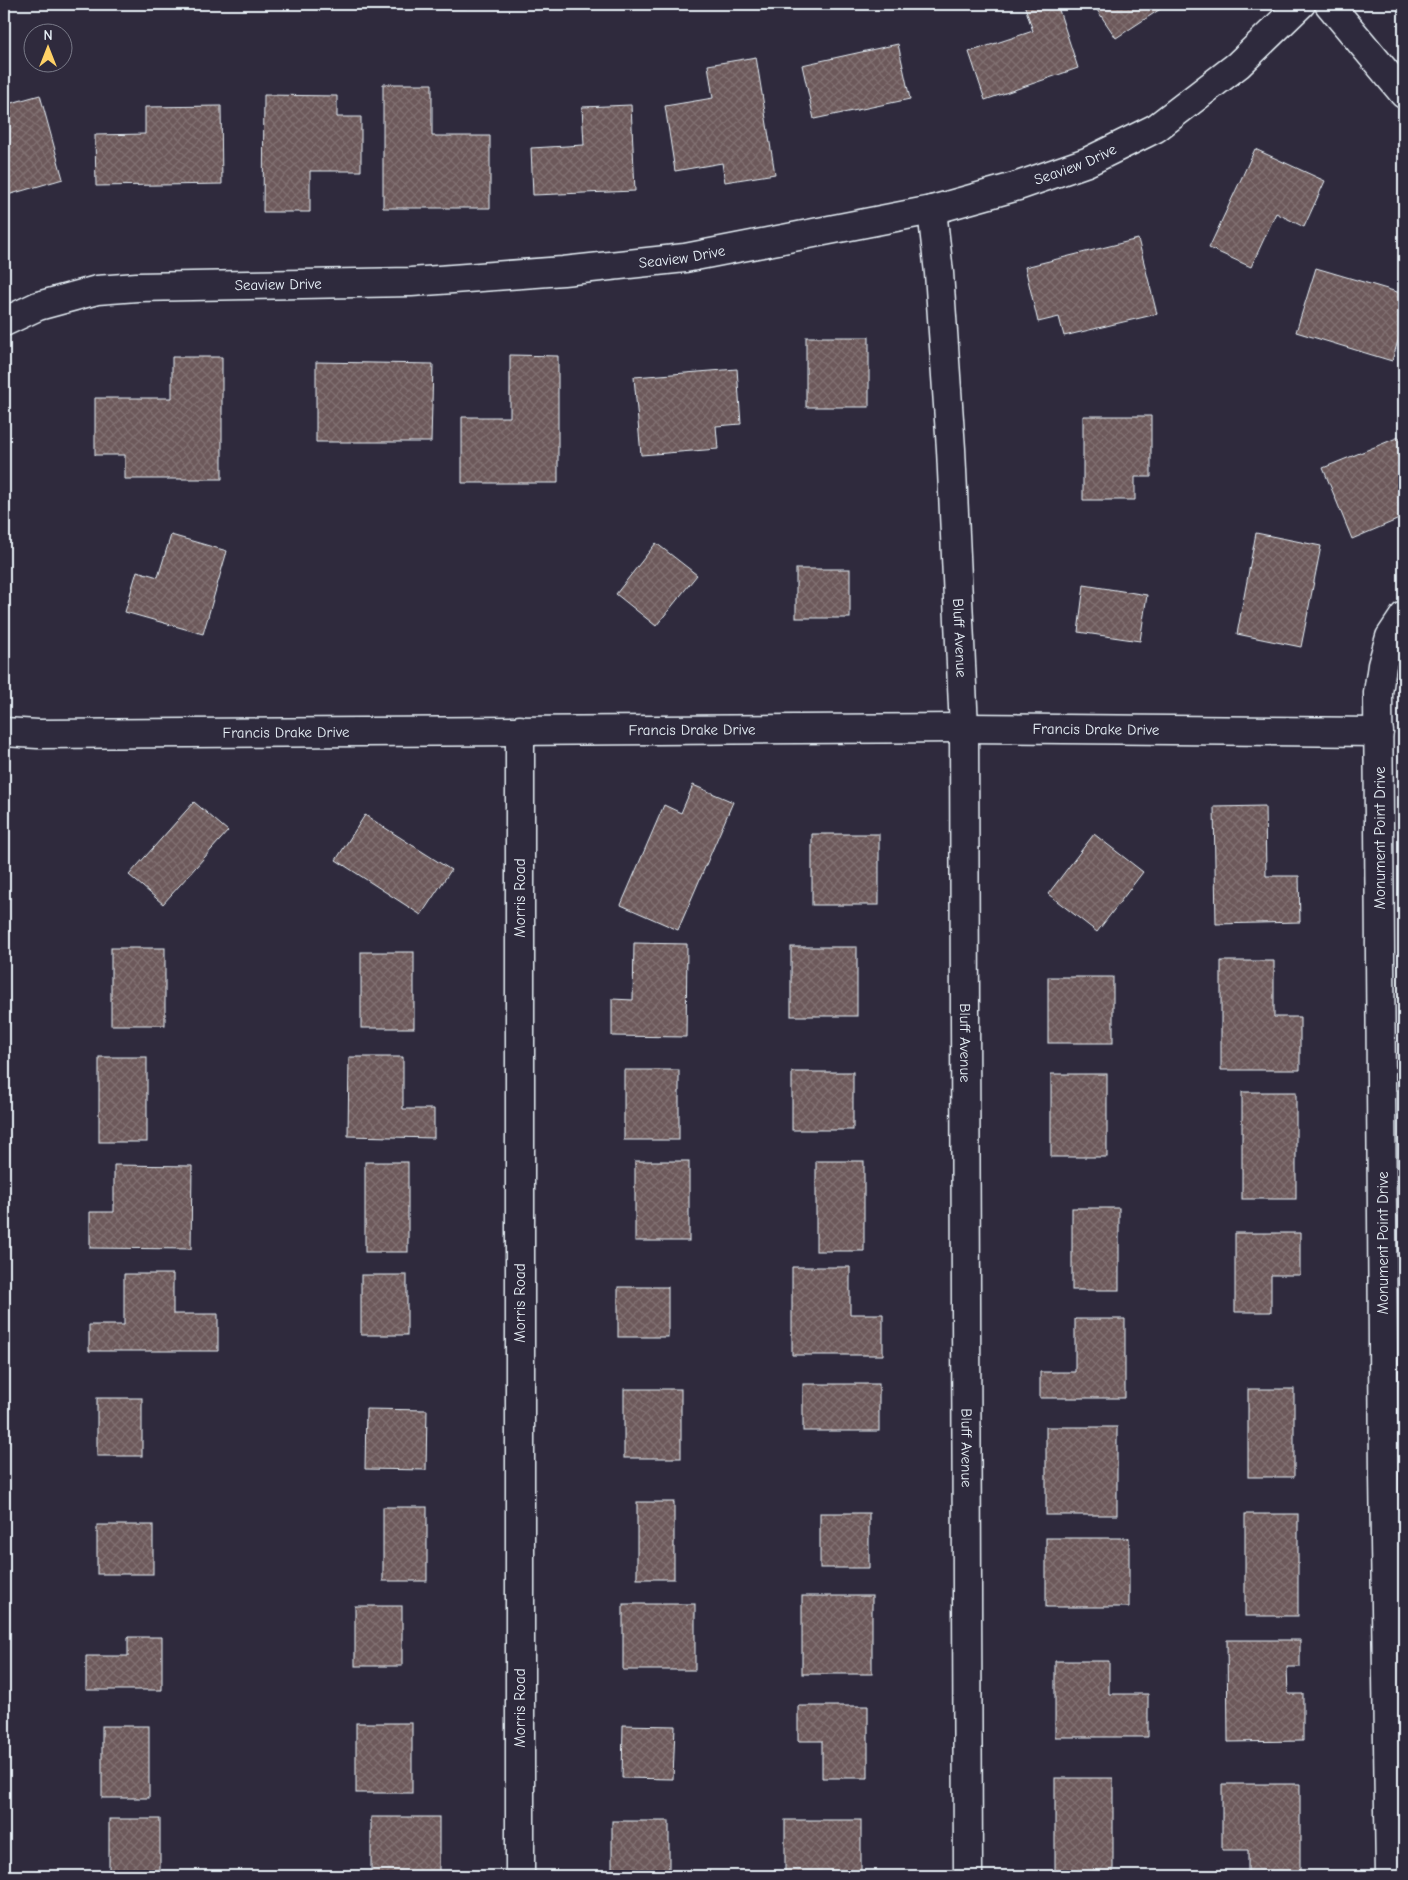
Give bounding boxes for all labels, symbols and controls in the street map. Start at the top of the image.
north arrow [22,22,72,72]
text: N [43,27,53,44]
street label: Seaview Drive [1032,140,1120,189]
street label: Seaview Drive [638,241,727,272]
street label: Seaview Drive [234,275,322,294]
street label: Bluff Avenue [949,598,971,679]
street label: Francis Drake Drive [628,720,756,739]
street label: Francis Drake Drive [1032,720,1160,739]
street label: Francis Drake Drive [222,723,350,742]
street label: Monument Point Drive [1371,766,1389,909]
street label: Morris Road [511,858,529,938]
street label: Bluff Avenue [956,1003,974,1083]
street label: Monument Point Drive [1374,1171,1392,1314]
street label: Morris Road [511,1263,529,1343]
street label: Bluff Avenue [957,1408,976,1488]
street label: Morris Road [511,1668,529,1748]

